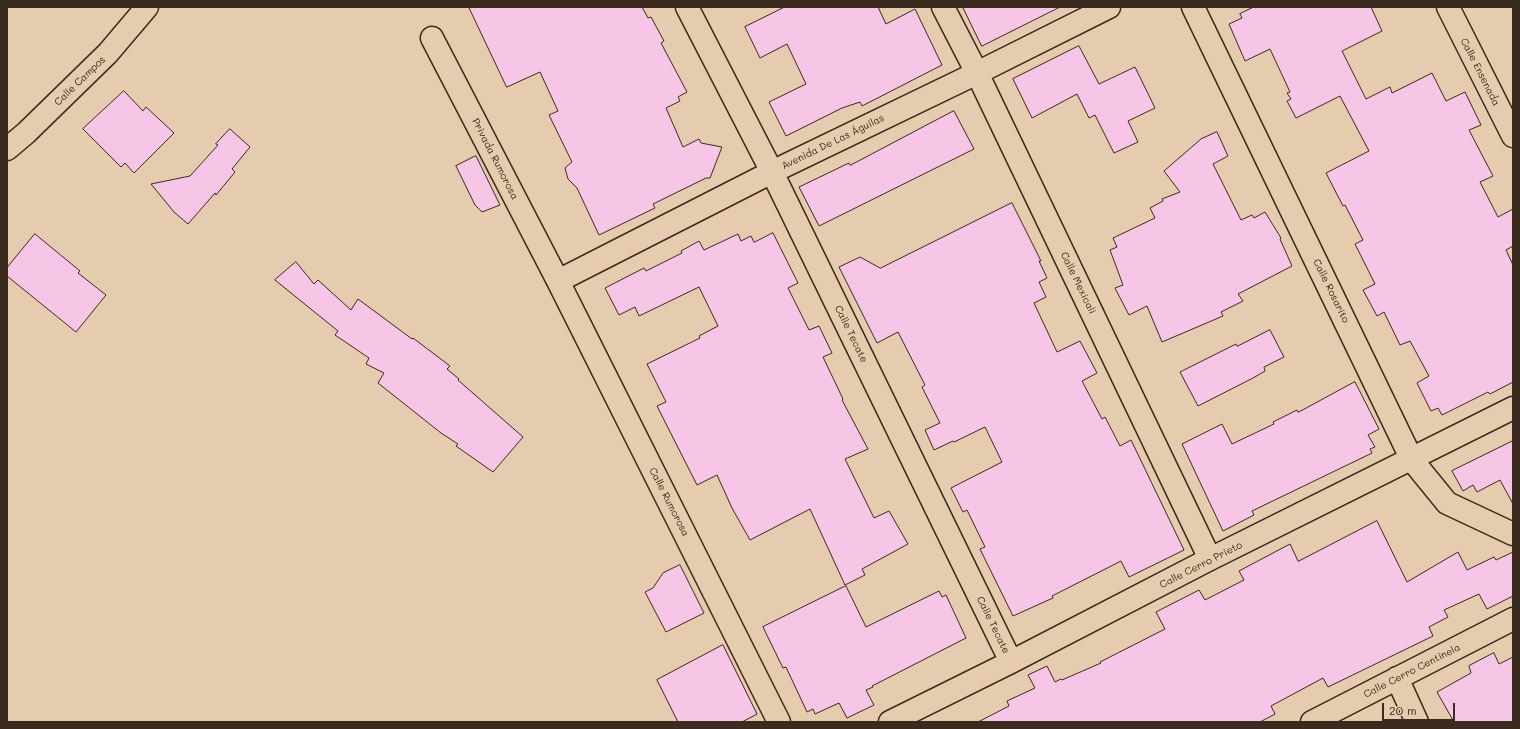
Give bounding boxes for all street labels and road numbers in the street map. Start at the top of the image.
street label: Calle Ensenada [1458,36,1502,108]
street label: Calle Campos [52,54,108,108]
street label: Avenida De Las Águilas [780,112,886,172]
street label: Privada Rumorosa [469,116,521,202]
street label: Calle Mexicali [1058,250,1098,316]
street label: Calle Rosarito [1310,257,1352,325]
street label: Calle Tecate [832,303,870,365]
street label: Calle Rumorosa [646,466,692,538]
street label: Calle Cerro Prieto [1158,539,1244,591]
street label: Calle Tecate [974,594,1012,656]
street label: Calle Cerro Centinela [1362,641,1462,701]

